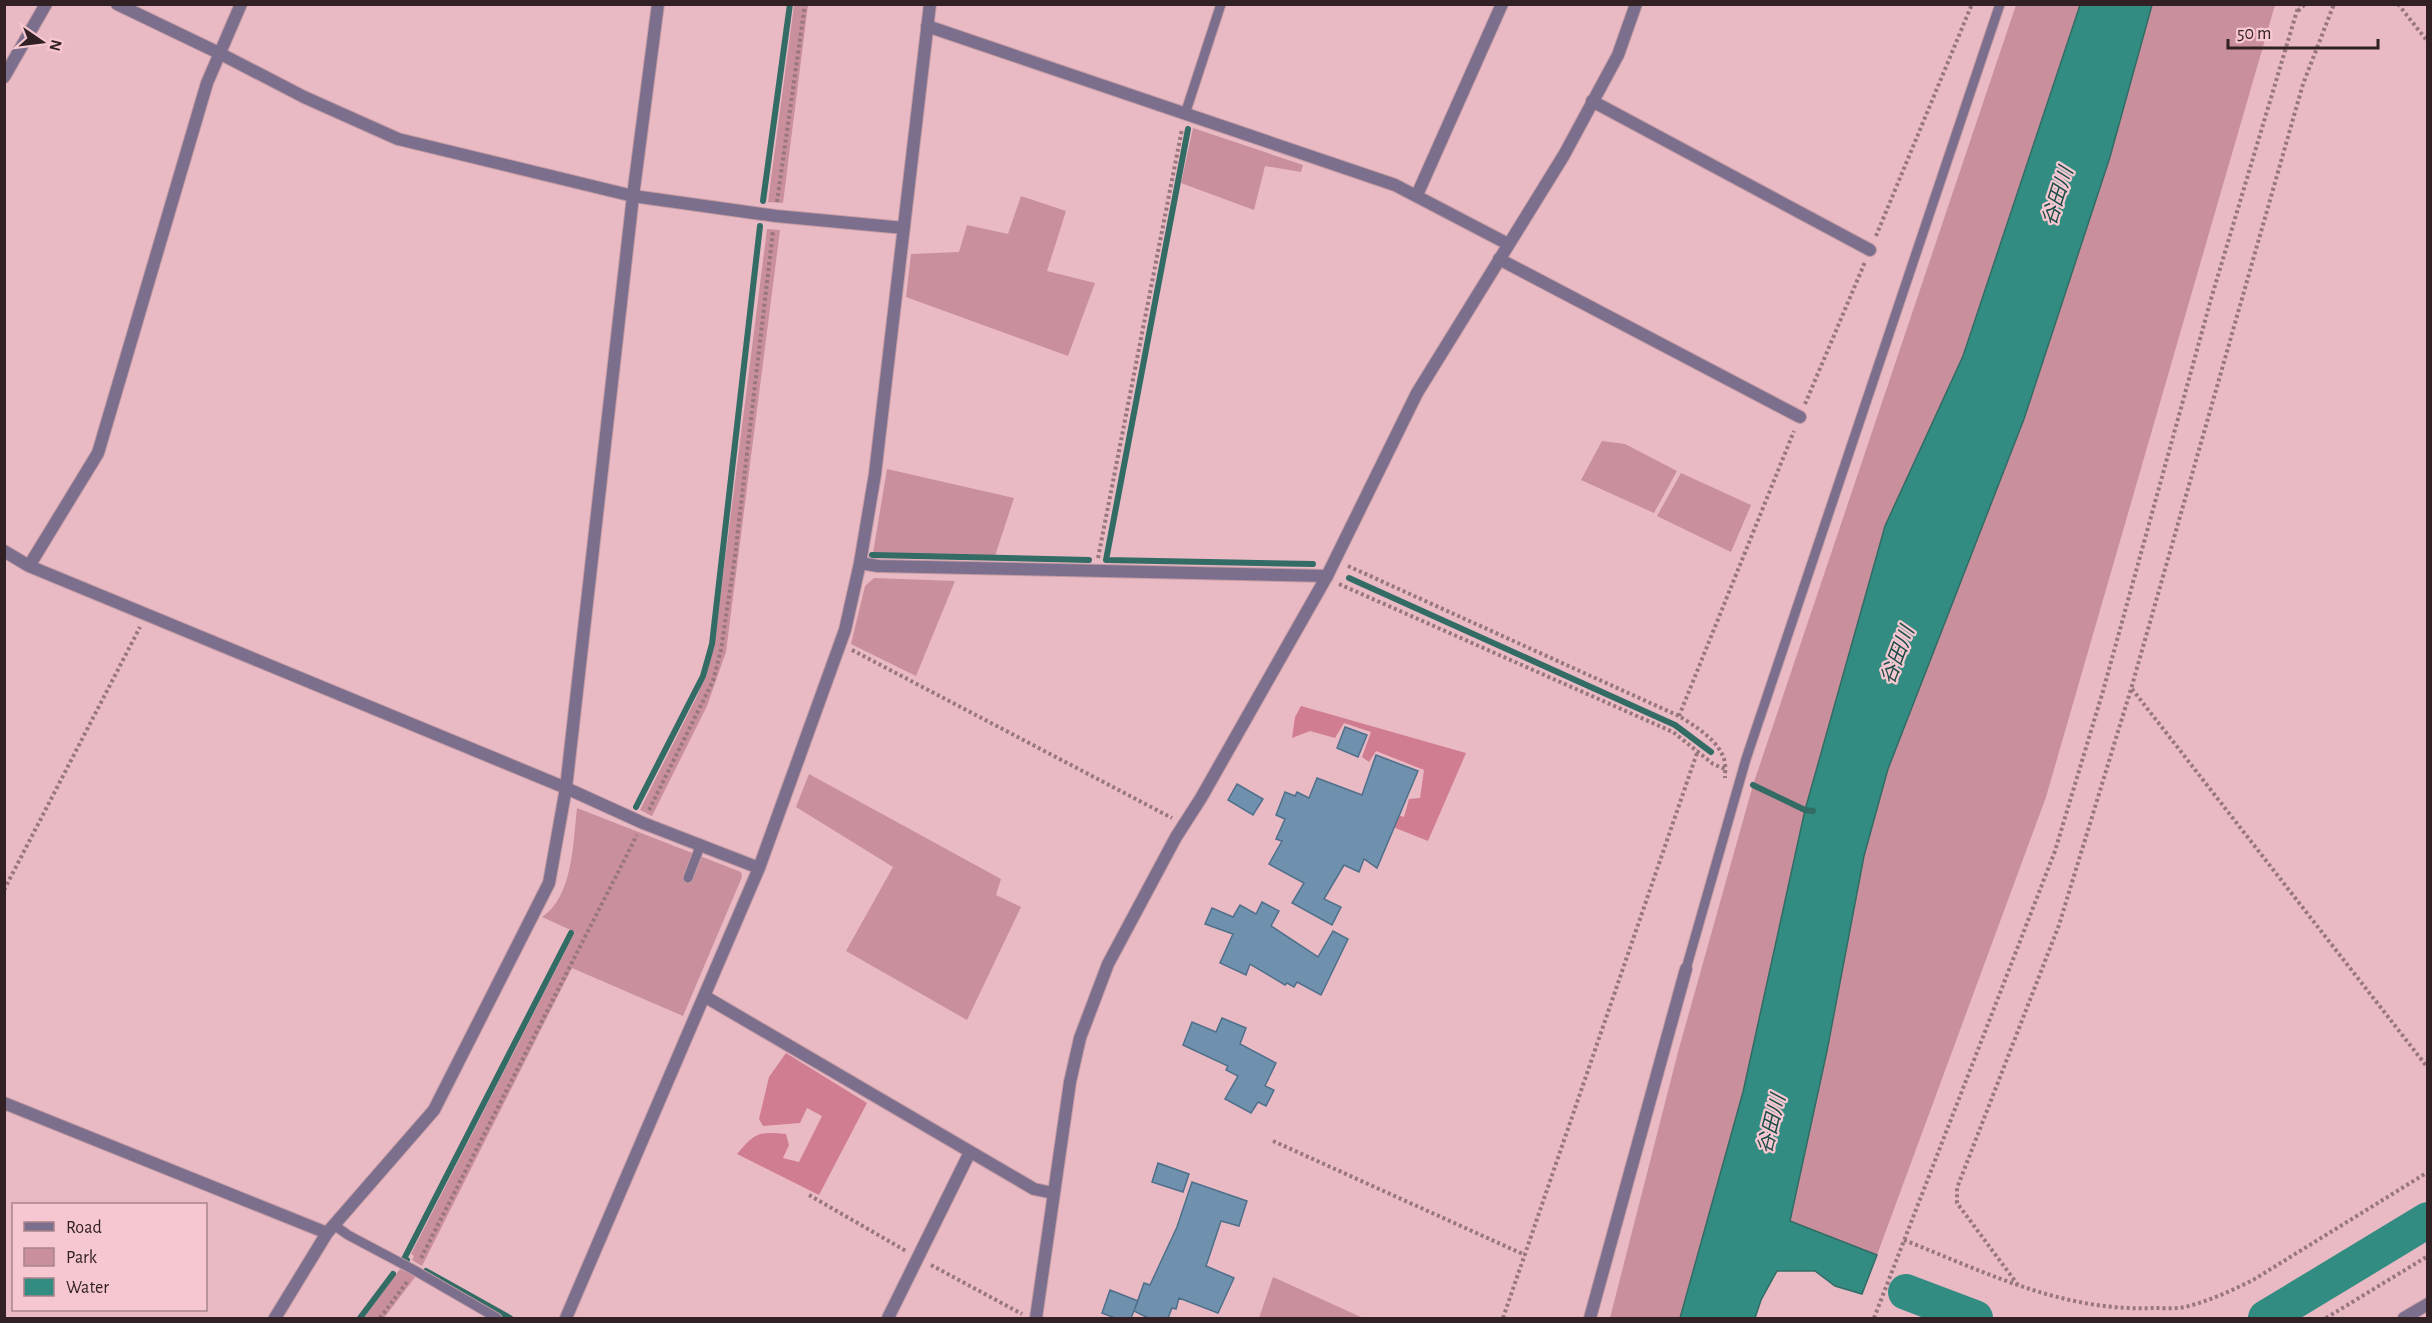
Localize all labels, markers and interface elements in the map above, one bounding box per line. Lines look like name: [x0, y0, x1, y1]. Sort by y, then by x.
north arrow: [12, 12, 72, 72]
scale bar: [2228, 12, 2378, 50]
text: 50 m: [2237, 25, 2271, 43]
text: N: [46, 38, 65, 53]
water label: 谷田川: [2038, 162, 2077, 228]
water label: 谷田川: [1877, 622, 1919, 687]
water label: 谷田川: [1754, 1091, 1789, 1156]
legend: [12, 1203, 207, 1311]
text: Road: [66, 1219, 102, 1237]
text: Park: [66, 1249, 98, 1267]
text: Water: [66, 1279, 109, 1297]

